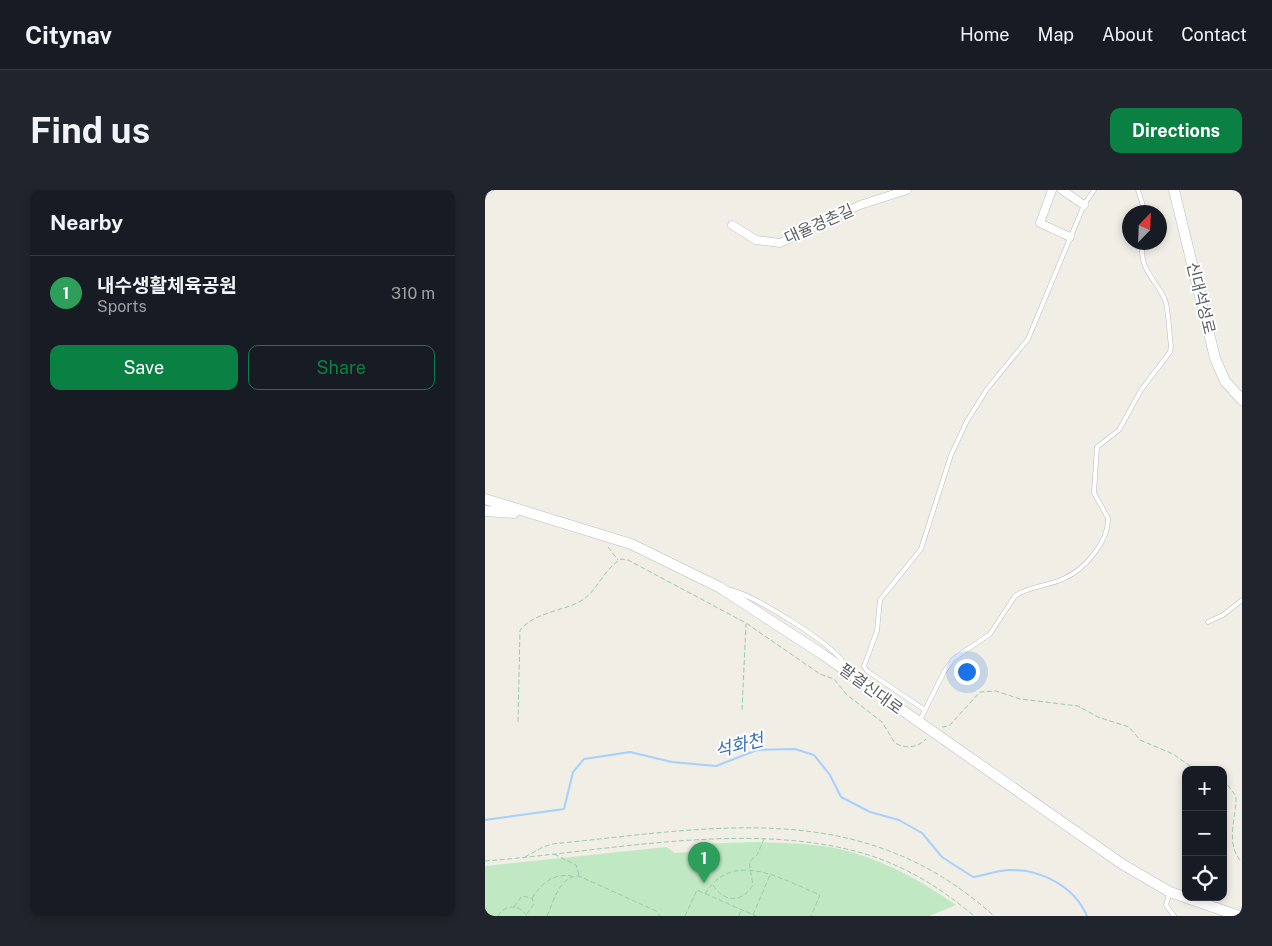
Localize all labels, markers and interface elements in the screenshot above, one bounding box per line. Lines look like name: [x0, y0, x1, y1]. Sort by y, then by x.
text: Citynav: [25, 21, 112, 49]
text: Home: [960, 24, 1010, 45]
text: Map: [1038, 24, 1074, 45]
text: About: [1102, 24, 1153, 45]
text: Contact: [1181, 24, 1247, 45]
button: Directions: [1110, 108, 1242, 153]
text: Find us: [30, 110, 150, 151]
street label: 대율경촌길: [782, 200, 856, 248]
north arrow: [1122, 205, 1167, 250]
text: Nearby: [50, 210, 123, 235]
street label: 신대석성로: [1183, 260, 1219, 336]
text: 내수생활체육공원: [97, 274, 237, 296]
text: 1: [63, 284, 69, 303]
text: 310 m: [391, 284, 435, 303]
text: Sports: [97, 297, 147, 316]
button: Save: [50, 345, 238, 390]
button: Share: [248, 345, 435, 390]
your location: [954, 659, 980, 685]
street label: 팔결신대로: [836, 660, 907, 718]
water label: 석화천: [712, 728, 768, 761]
map controls: [1182, 766, 1227, 901]
button: +: [1182, 766, 1227, 811]
button: −: [1182, 811, 1227, 856]
pin: 1: [688, 842, 720, 883]
button: locate: [1182, 856, 1227, 901]

